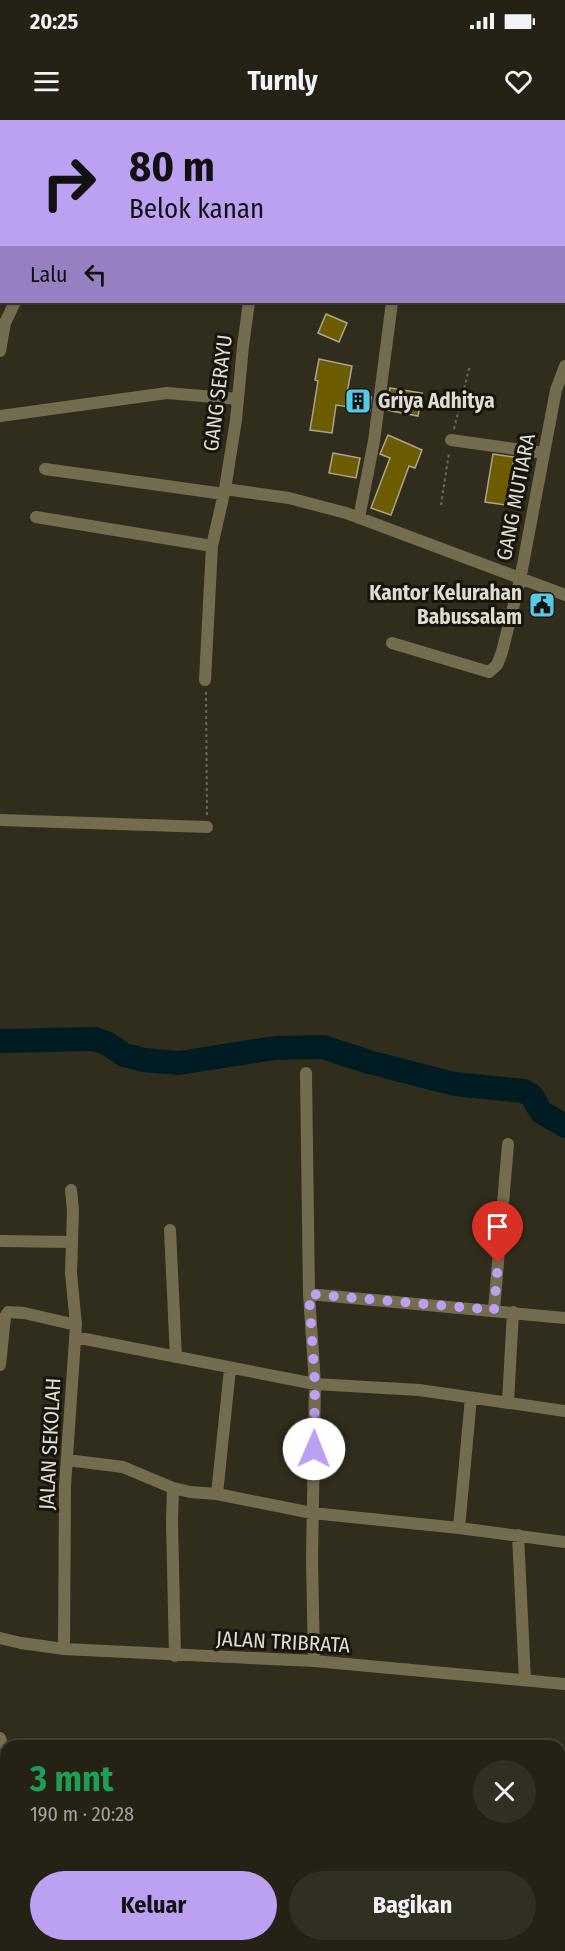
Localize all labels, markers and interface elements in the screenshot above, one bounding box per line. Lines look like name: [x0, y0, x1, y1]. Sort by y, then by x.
text: 20:25: [30, 8, 78, 35]
icon: menu: [30, 65, 63, 98]
text: Turnly: [247, 65, 318, 97]
icon: heart: [502, 65, 535, 98]
text: 80 m: [129, 142, 215, 192]
icon: right: [30, 144, 108, 222]
text: Belok kanan: [129, 193, 264, 225]
icon: left: [79, 258, 112, 291]
text: Lalu: [30, 261, 67, 288]
street label: GANG SERAYU: [198, 333, 238, 453]
building icon: Griya Adhitya: [343, 386, 373, 416]
place label: Griya Adhitya: [378, 388, 495, 414]
street label: GANG MUTIARA: [491, 431, 541, 563]
place label: Kantor Kelurahan Babussalam: [369, 580, 522, 630]
public building icon: Kantor Kelurahan Babussalam: [527, 590, 557, 620]
pin: [472, 1201, 523, 1263]
icon: arrive: [481, 1210, 514, 1243]
street label: JALAN SEKOLAH: [34, 1377, 66, 1511]
position arrow: [282, 1417, 346, 1481]
street label: JALAN TRIBRATA: [215, 1626, 351, 1658]
text: 3 mnt: [30, 1757, 114, 1801]
button: close: [473, 1760, 536, 1823]
text: 190 m · 20:28: [30, 1802, 134, 1826]
button: Keluar: [30, 1871, 277, 1940]
button: Bagikan: [289, 1871, 536, 1940]

